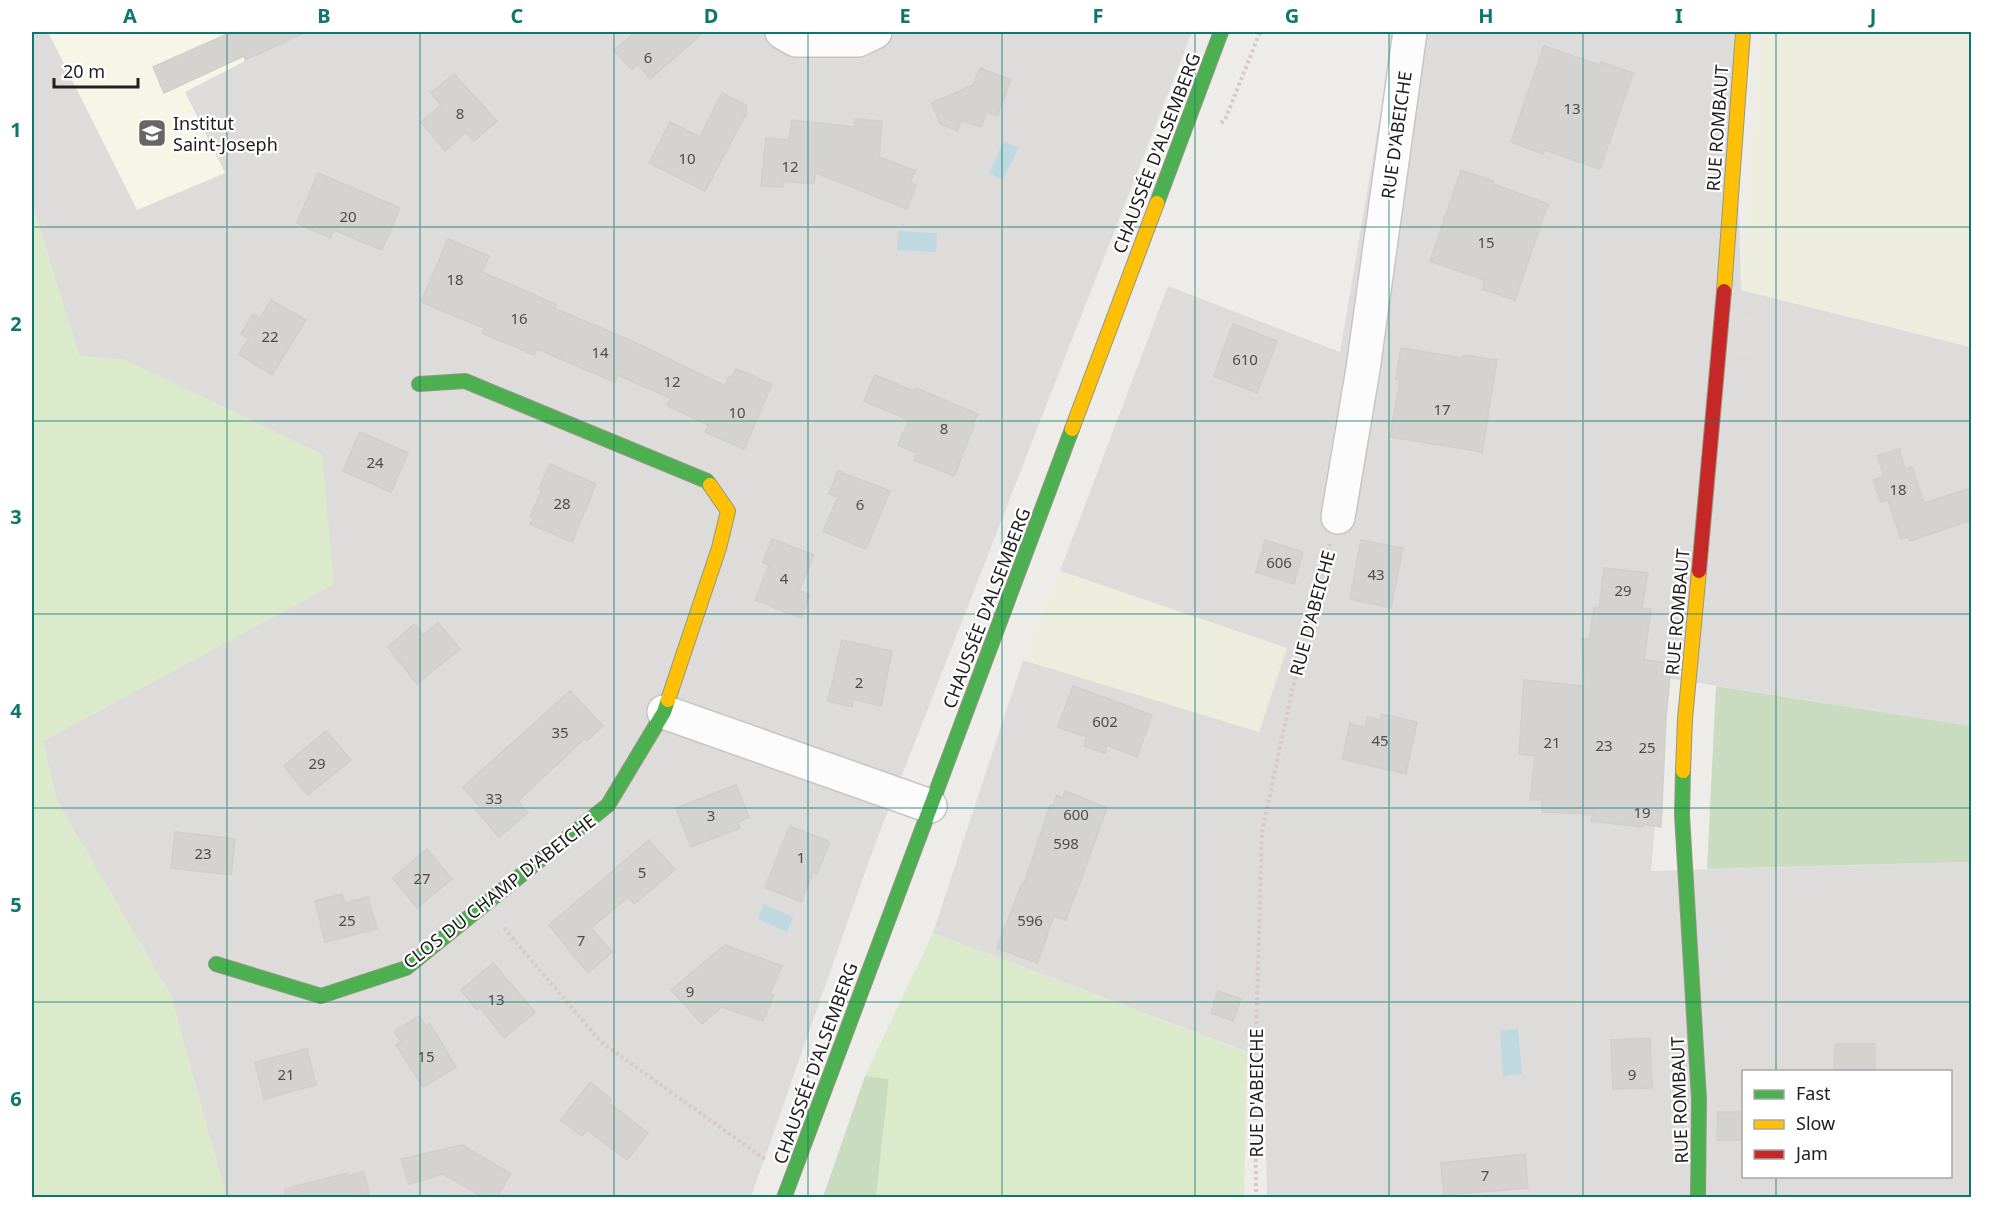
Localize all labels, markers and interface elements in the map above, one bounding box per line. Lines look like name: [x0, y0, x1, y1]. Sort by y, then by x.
text: A: [123, 2, 137, 29]
text: B: [317, 2, 331, 29]
text: C: [511, 2, 524, 29]
text: D: [704, 2, 718, 29]
text: E: [899, 2, 911, 29]
text: F: [1093, 2, 1103, 29]
text: G: [1285, 2, 1299, 29]
text: H: [1478, 2, 1494, 29]
text: I: [1675, 2, 1683, 29]
text: J: [1868, 2, 1876, 29]
house number: 6: [644, 47, 652, 67]
street label: CHAUSSÉE D'ALSEMBERG: [1107, 49, 1205, 257]
scale bar: [54, 51, 138, 89]
text: 20 m: [63, 59, 105, 83]
street label: RUE ROMBAUT: [1701, 64, 1733, 192]
street label: RUE D'ABEICHE: [1375, 69, 1417, 201]
house number: 13: [1563, 98, 1581, 118]
house number: 8: [456, 103, 464, 123]
place label: Institut Saint-Joseph: [173, 111, 278, 156]
text: 1: [10, 116, 22, 143]
school or university icon: Institut Saint-Joseph: [136, 117, 168, 149]
house number: 10: [678, 148, 696, 168]
house number: 12: [781, 156, 799, 176]
house number: 20: [339, 206, 357, 226]
house number: 15: [1477, 232, 1495, 252]
house number: 18: [446, 269, 464, 289]
house number: 16: [510, 308, 528, 328]
text: 2: [10, 310, 22, 337]
house number: 22: [261, 326, 279, 346]
house number: 14: [591, 342, 609, 362]
house number: 610: [1232, 349, 1258, 369]
house number: 12: [663, 371, 681, 391]
house number: 17: [1433, 399, 1451, 419]
house number: 10: [728, 402, 746, 422]
house number: 8: [940, 418, 948, 438]
house number: 24: [366, 452, 384, 472]
house number: 18: [1889, 479, 1907, 499]
house number: 28: [553, 493, 571, 513]
house number: 6: [856, 494, 864, 514]
text: 3: [10, 503, 22, 530]
street label: CHAUSSÉE D'ALSEMBERG: [937, 504, 1035, 712]
street label: RUE D'ABEICHE: [1284, 548, 1340, 678]
street label: RUE ROMBAUT: [1660, 548, 1694, 676]
house number: 606: [1266, 552, 1292, 572]
house number: 43: [1367, 564, 1385, 584]
house number: 4: [780, 568, 789, 588]
house number: 29: [1614, 580, 1632, 600]
house number: 2: [855, 672, 863, 692]
text: 4: [10, 697, 22, 724]
house number: 602: [1092, 711, 1118, 731]
house number: 35: [551, 722, 569, 742]
house number: 45: [1371, 730, 1389, 750]
house number: 21: [1543, 732, 1561, 752]
house number: 23: [1595, 735, 1613, 755]
house number: 25: [1638, 737, 1656, 757]
house number: 29: [308, 753, 326, 773]
house number: 33: [485, 788, 503, 808]
house number: 19: [1633, 802, 1651, 822]
house number: 600: [1063, 804, 1089, 824]
house number: 3: [707, 805, 715, 825]
street label: CLOS DU CHAMP D'ABEICHE: [398, 808, 600, 974]
house number: 598: [1053, 833, 1079, 853]
house number: 23: [194, 843, 212, 863]
house number: 1: [797, 847, 805, 867]
house number: 5: [638, 862, 646, 882]
house number: 27: [413, 868, 431, 888]
text: 5: [10, 891, 22, 918]
house number: 25: [338, 910, 356, 930]
house number: 596: [1017, 910, 1043, 930]
house number: 7: [577, 930, 585, 950]
street label: CHAUSSÉE D'ALSEMBERG: [767, 959, 863, 1167]
house number: 9: [686, 981, 694, 1001]
house number: 13: [487, 989, 505, 1009]
street label: RUE D'ABEICHE: [1244, 1028, 1268, 1158]
street label: RUE ROMBAUT: [1665, 1036, 1693, 1164]
house number: 15: [417, 1046, 435, 1066]
house number: 21: [277, 1064, 295, 1084]
house number: 9: [1628, 1064, 1636, 1084]
legend: [1742, 1070, 1952, 1178]
text: Fast: [1796, 1081, 1831, 1105]
text: 6: [10, 1085, 22, 1112]
text: Slow: [1796, 1111, 1835, 1135]
text: Jam: [1794, 1141, 1828, 1165]
house number: 7: [1481, 1165, 1489, 1185]

